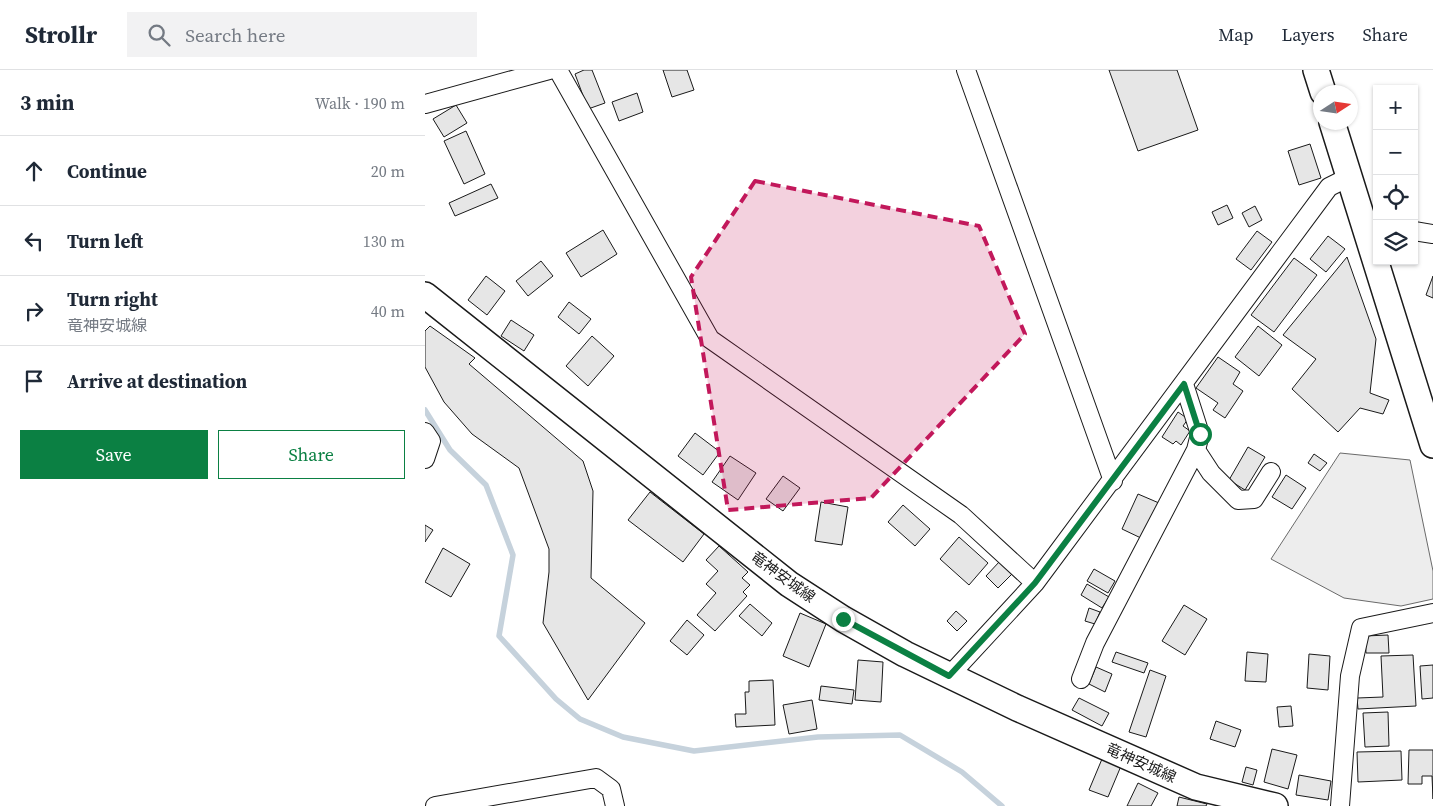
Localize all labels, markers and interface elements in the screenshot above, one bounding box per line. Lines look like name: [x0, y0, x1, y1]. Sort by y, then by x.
search box: [127, 12, 477, 57]
text: Strollr: [25, 18, 97, 51]
icon: search: [145, 21, 173, 49]
text: Search here: [185, 22, 285, 48]
text: Map: [1218, 22, 1253, 47]
text: Layers: [1281, 22, 1334, 47]
text: Share: [1362, 22, 1408, 47]
north arrow: [1313, 85, 1358, 130]
map controls: [1373, 85, 1418, 265]
button: +: [1373, 85, 1418, 130]
text: 3 min: [20, 88, 75, 117]
text: Walk · 190 m: [315, 92, 405, 114]
button: −: [1373, 130, 1418, 175]
icon: ahead: [20, 157, 48, 185]
text: Continue: [67, 158, 147, 184]
text: 20 m: [371, 160, 405, 182]
button: locate: [1373, 175, 1418, 220]
button: layers: [1373, 220, 1418, 265]
icon: left: [20, 227, 48, 255]
text: Turn left: [67, 228, 143, 254]
text: 130 m: [363, 230, 405, 252]
text: Turn right: [67, 286, 158, 312]
icon: right: [20, 297, 48, 325]
text: 40 m: [371, 300, 405, 322]
text: 竜神安城線: [67, 314, 147, 336]
icon: arrive: [20, 367, 48, 395]
text: Arrive at destination: [67, 368, 247, 394]
route start: [1189, 423, 1212, 446]
button: Save: [20, 430, 208, 479]
button: Share: [218, 430, 405, 479]
street label: 竜神安城線: [747, 546, 820, 607]
route end: [832, 608, 855, 631]
street label: 竜神安城線: [1103, 738, 1180, 787]

